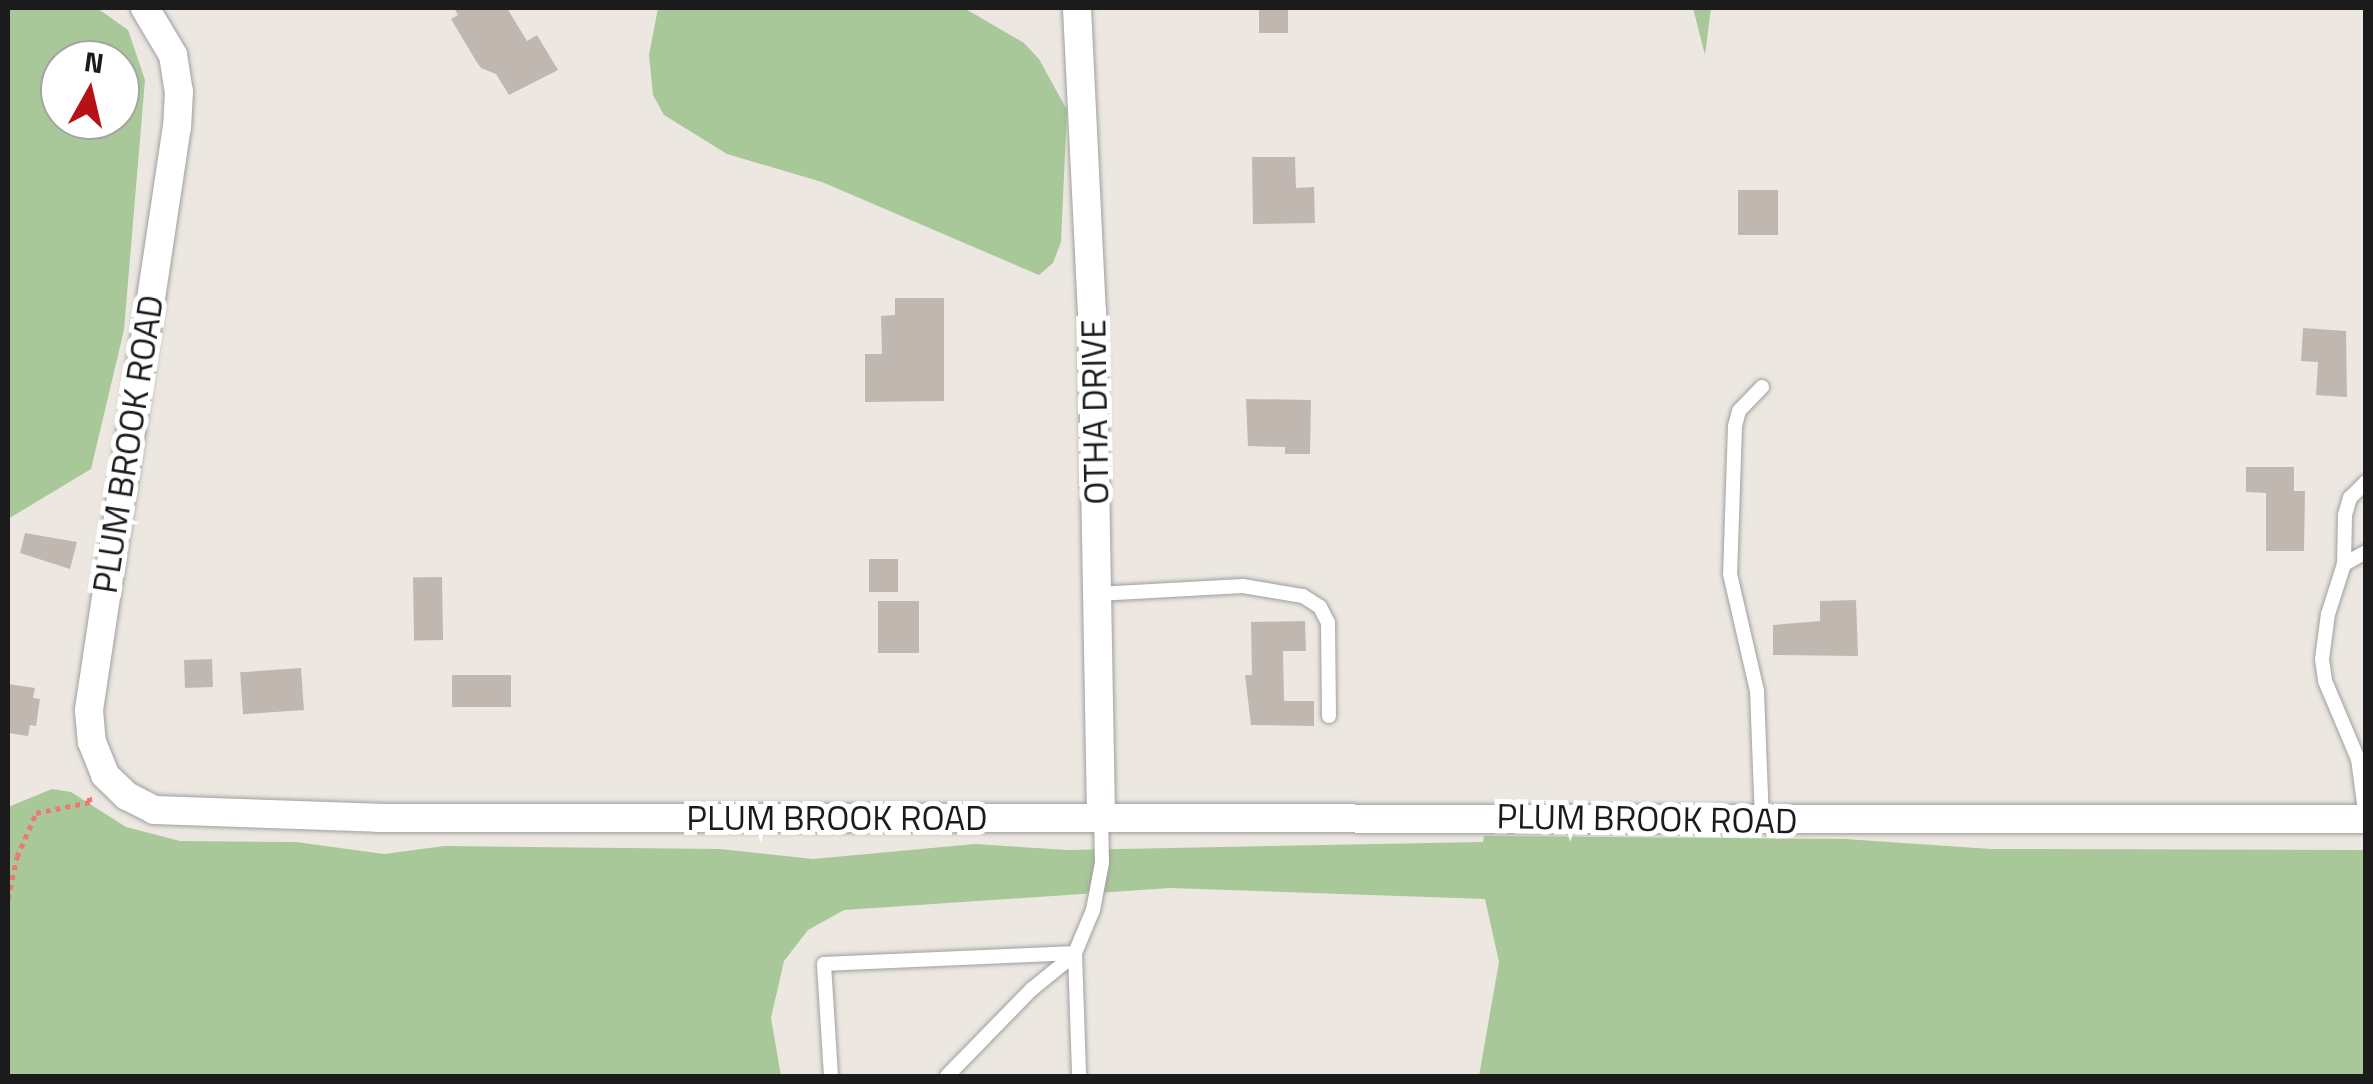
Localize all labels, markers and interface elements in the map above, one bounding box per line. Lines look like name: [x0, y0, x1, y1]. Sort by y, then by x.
text: N: [81, 39, 107, 84]
north arrow: [40, 40, 140, 140]
street label: PLUM BROOK ROAD: [83, 292, 171, 596]
street label: OTHA DRIVE: [1071, 319, 1117, 505]
street label: PLUM BROOK ROAD: [1496, 794, 1798, 842]
street label: PLUM BROOK ROAD: [686, 796, 988, 838]

